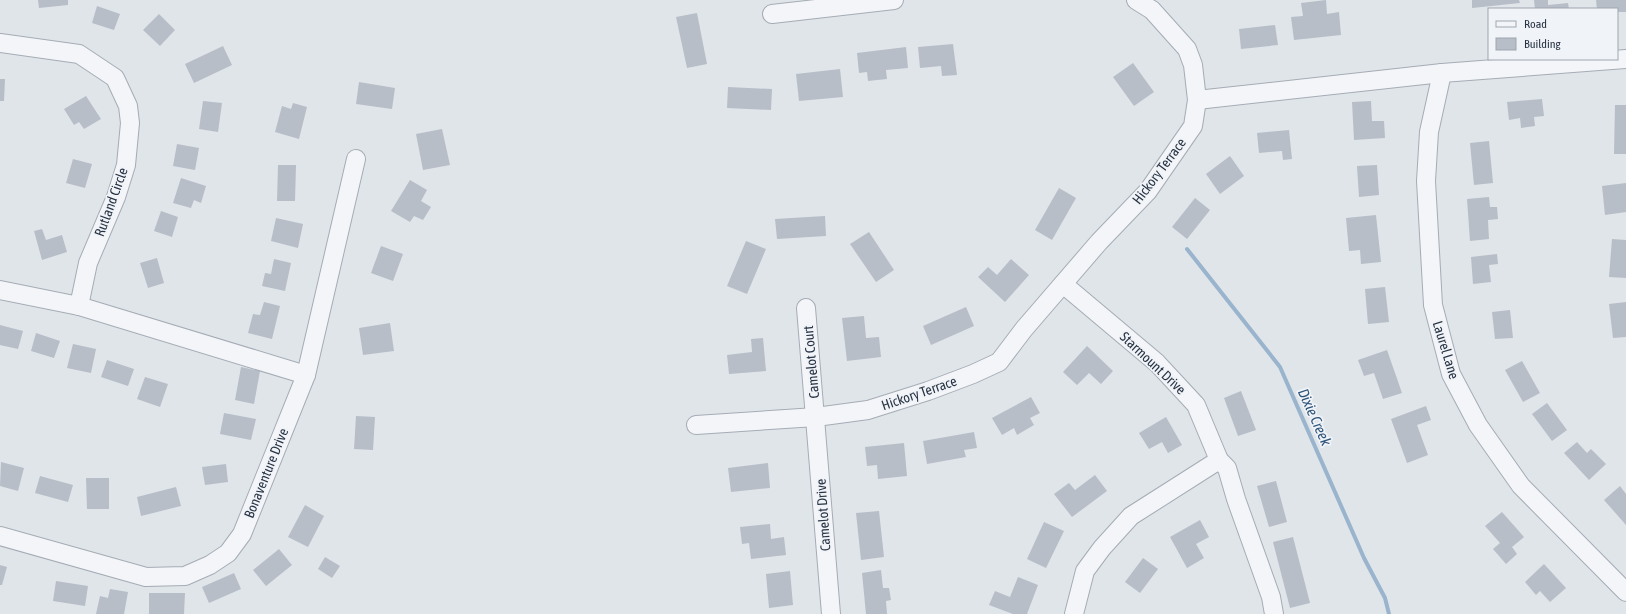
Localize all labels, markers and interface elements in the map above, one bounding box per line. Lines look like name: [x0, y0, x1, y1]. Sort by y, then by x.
legend: [1488, 8, 1618, 60]
text: Road: [1524, 17, 1547, 31]
text: Building: [1524, 37, 1562, 51]
street label: Hickory Terrace: [1129, 135, 1189, 207]
street label: Rutland Circle: [91, 165, 131, 239]
street label: Laurel Lane: [1430, 319, 1462, 381]
street label: Camelot Court: [800, 325, 822, 399]
street label: Starmount Drive: [1117, 329, 1189, 397]
street label: Hickory Terrace: [879, 373, 959, 413]
water label: Dixie Creek: [1295, 386, 1335, 449]
street label: Bonaventure Drive: [241, 426, 291, 520]
street label: Camelot Drive: [812, 478, 834, 552]

